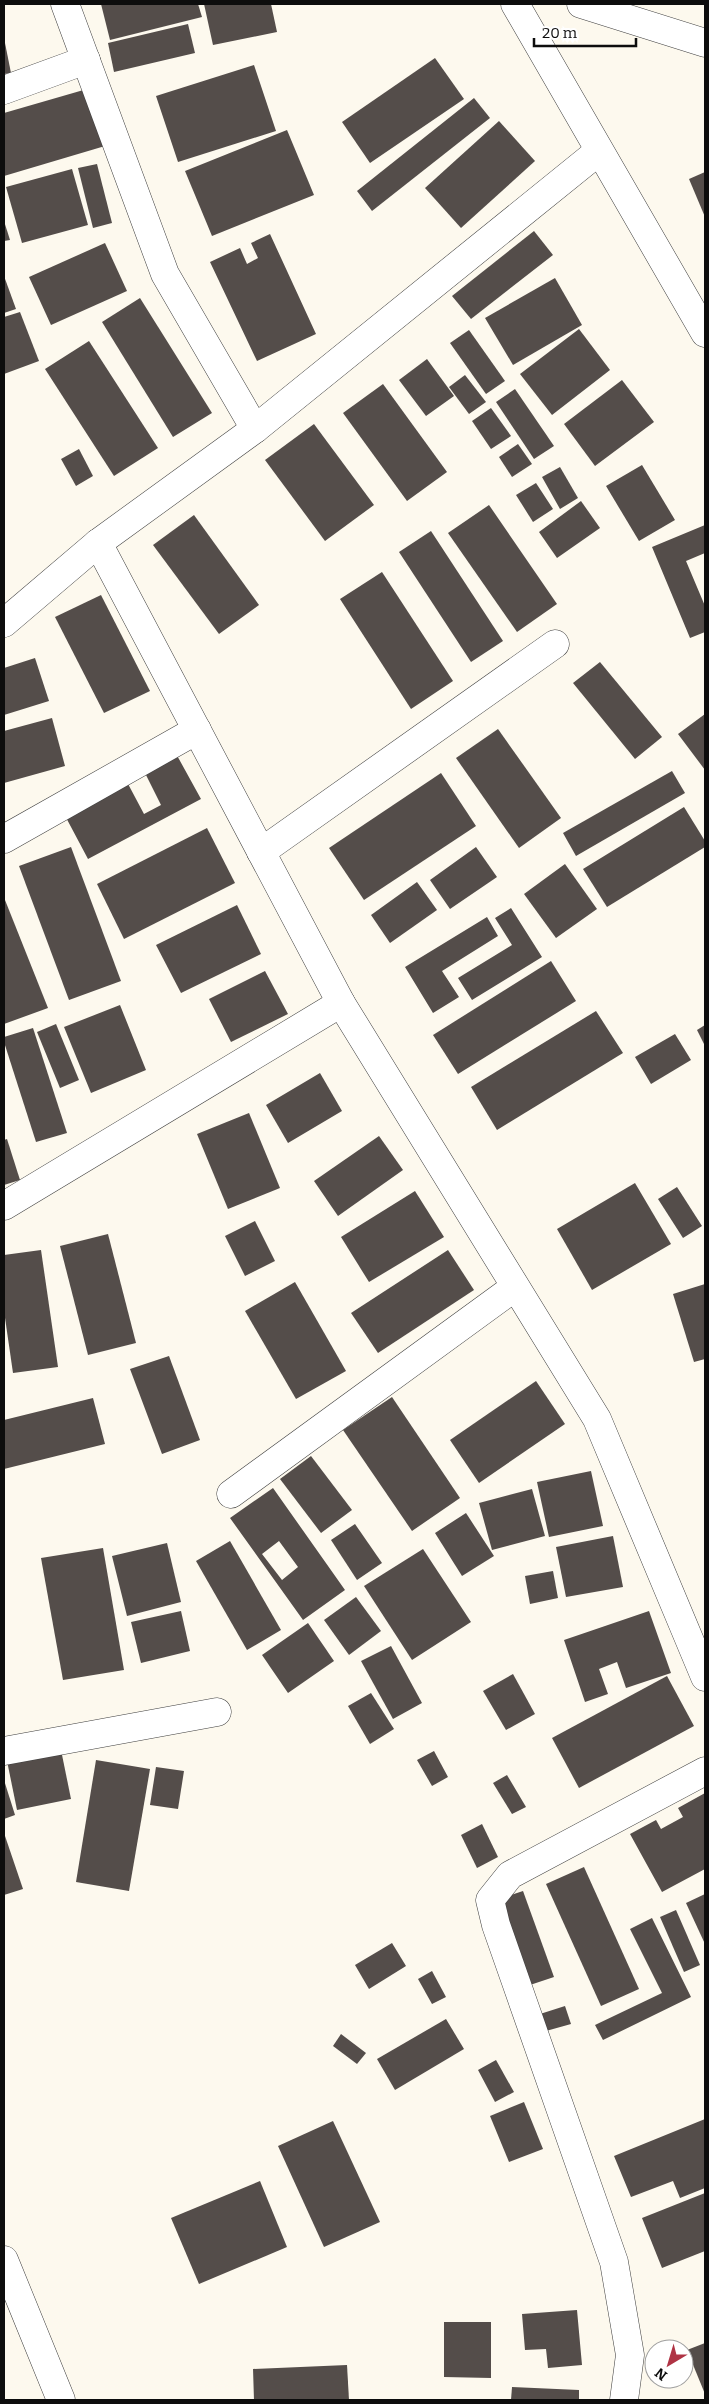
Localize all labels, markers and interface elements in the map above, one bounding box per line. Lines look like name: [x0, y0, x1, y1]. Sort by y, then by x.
scale bar: [534, 15, 636, 47]
text: 20 m: [542, 24, 578, 42]
north arrow: [644, 2339, 694, 2389]
text: N: [652, 2364, 671, 2384]

